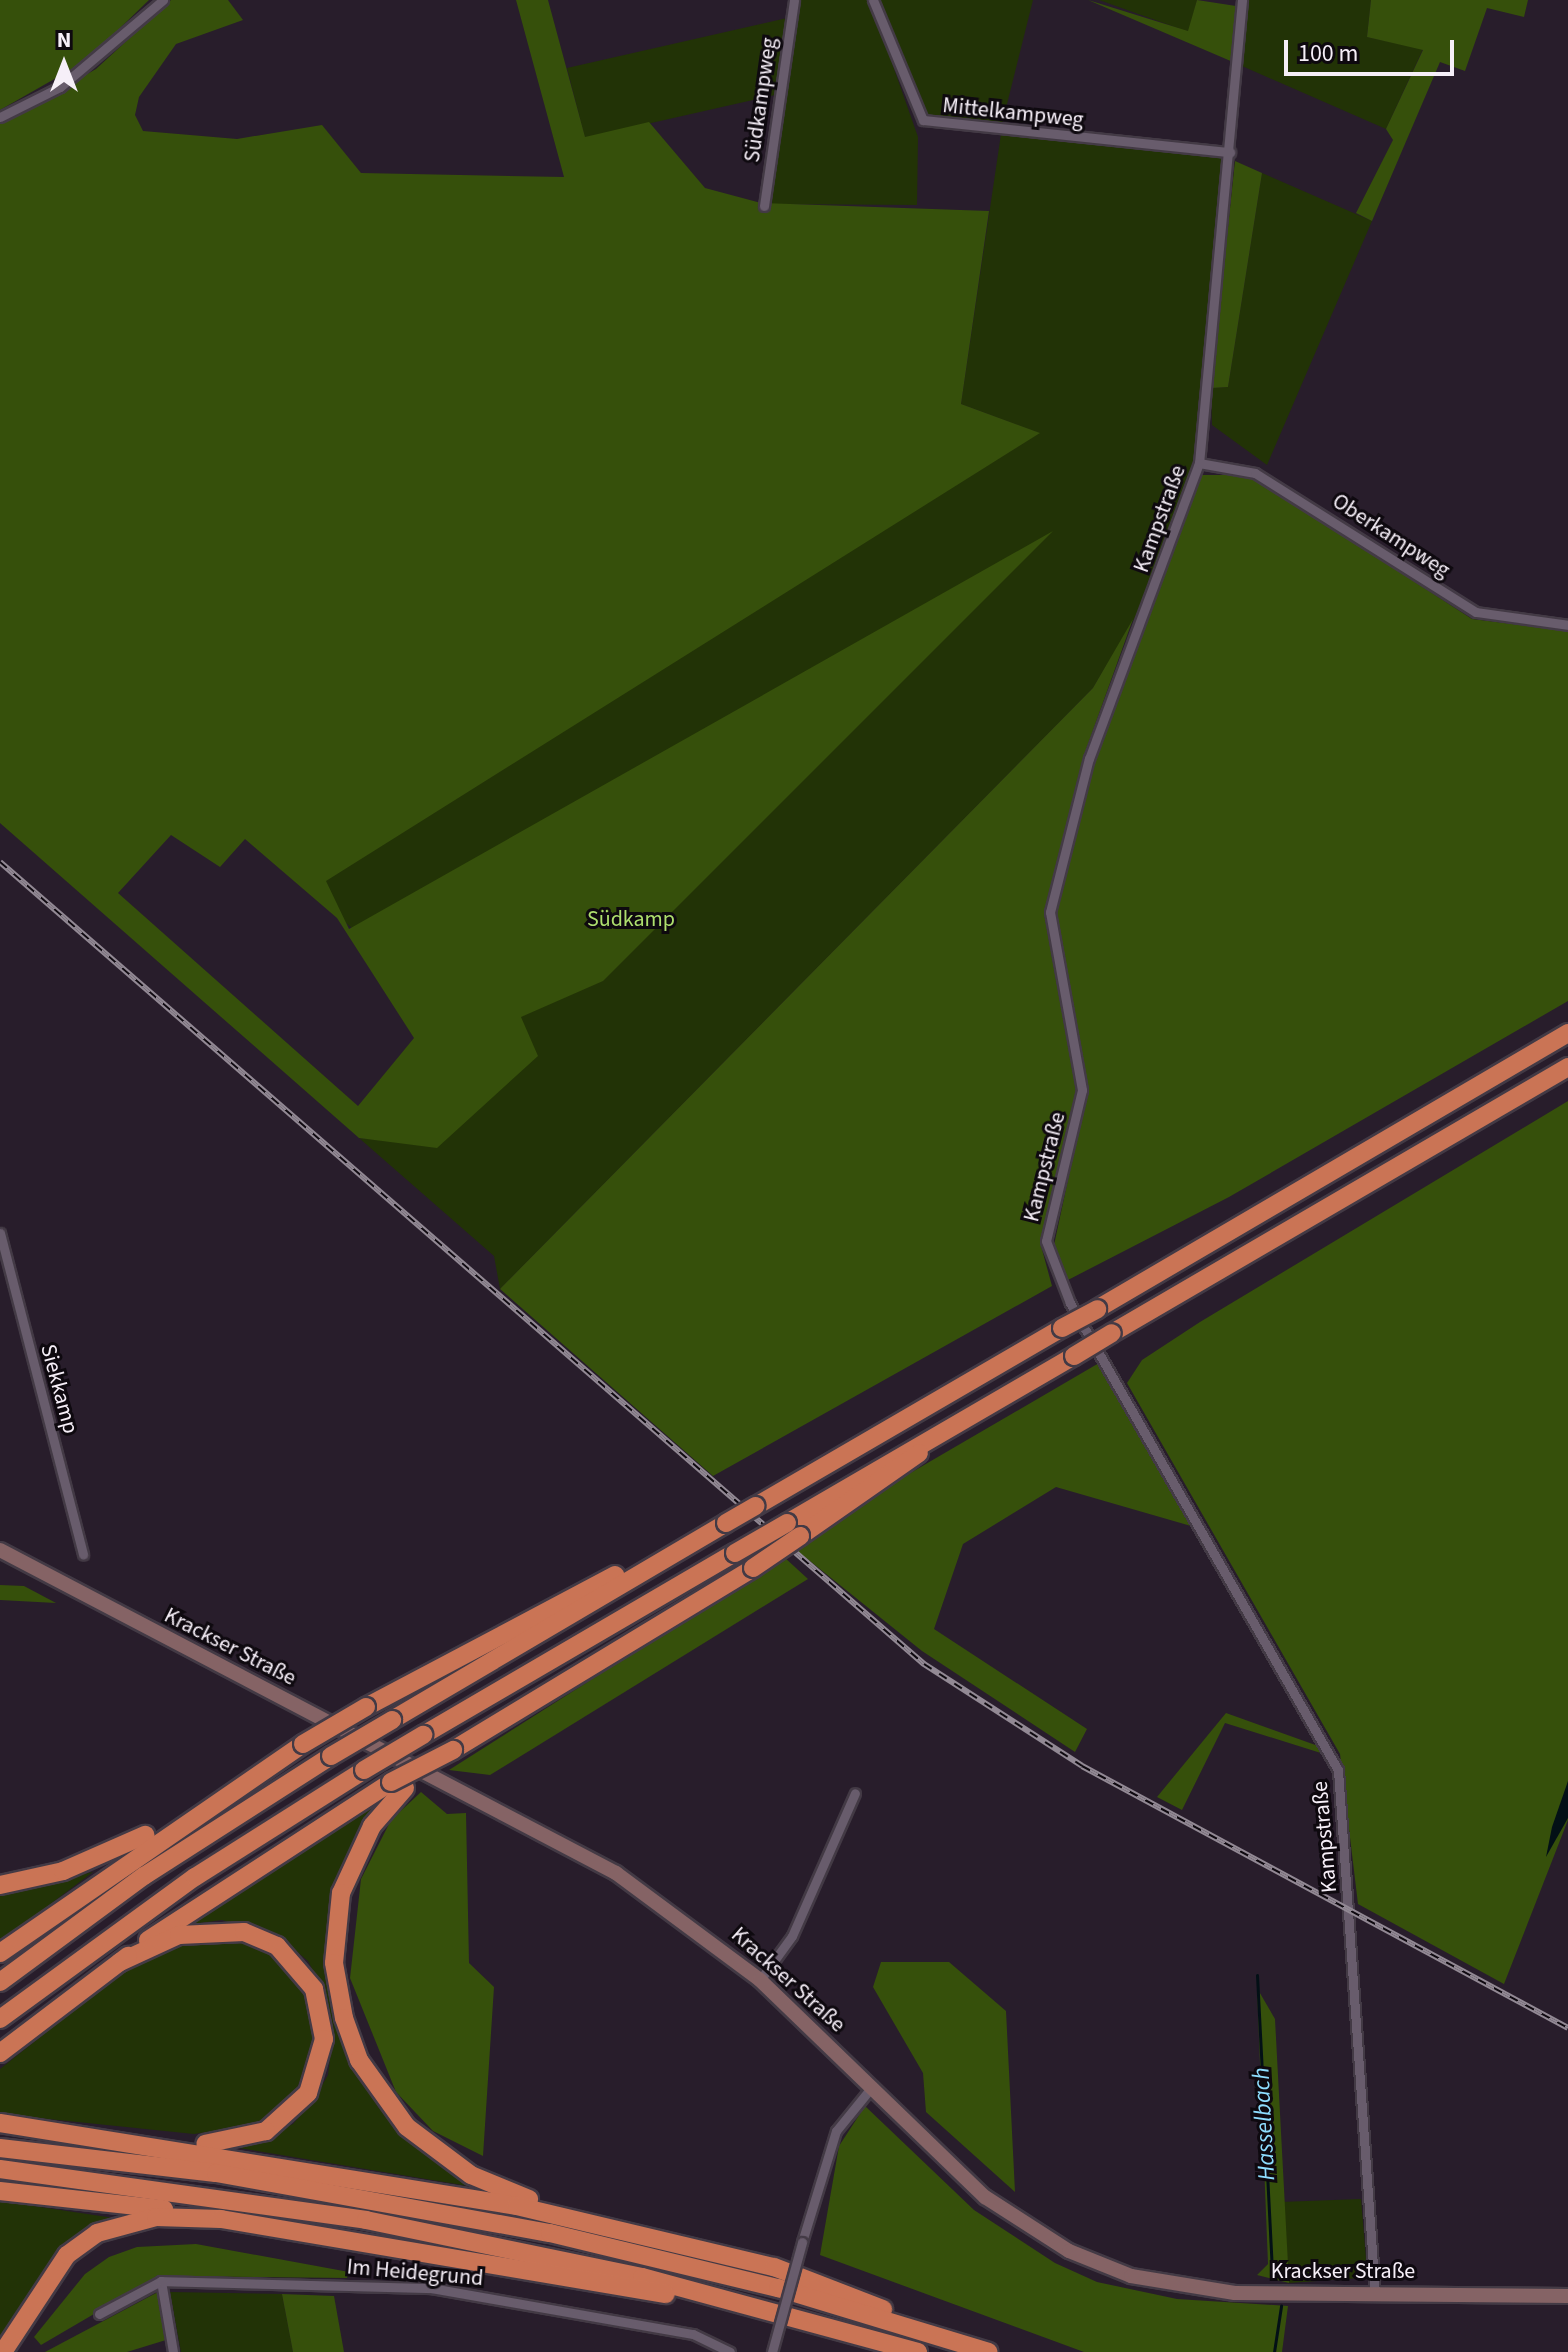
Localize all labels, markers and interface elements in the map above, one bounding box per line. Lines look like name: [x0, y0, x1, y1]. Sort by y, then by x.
north arrow: [24, 24, 104, 104]
text: N: [57, 24, 71, 56]
scale bar: [1288, 24, 1458, 74]
street label: Südkampweg: [739, 36, 783, 164]
text: 100 m: [1298, 36, 1358, 71]
street label: Mittelkampweg: [941, 92, 1085, 134]
street label: Kampstraße: [1128, 462, 1192, 576]
street label: Oberkampweg: [1327, 488, 1455, 584]
park label: Südkamp: [587, 907, 675, 933]
street label: Kampstraße: [1019, 1109, 1071, 1225]
street label: Siekkamp: [34, 1342, 84, 1436]
street label: Krackser Straße: [160, 1602, 300, 1692]
street label: Kampstraße: [1307, 1780, 1343, 1894]
street label: Krackser Straße: [725, 1922, 851, 2038]
water label: Hasselbach: [1247, 2067, 1281, 2181]
street label: Im Heidegrund: [346, 2254, 484, 2292]
street label: Krackser Straße: [1271, 2259, 1415, 2285]

